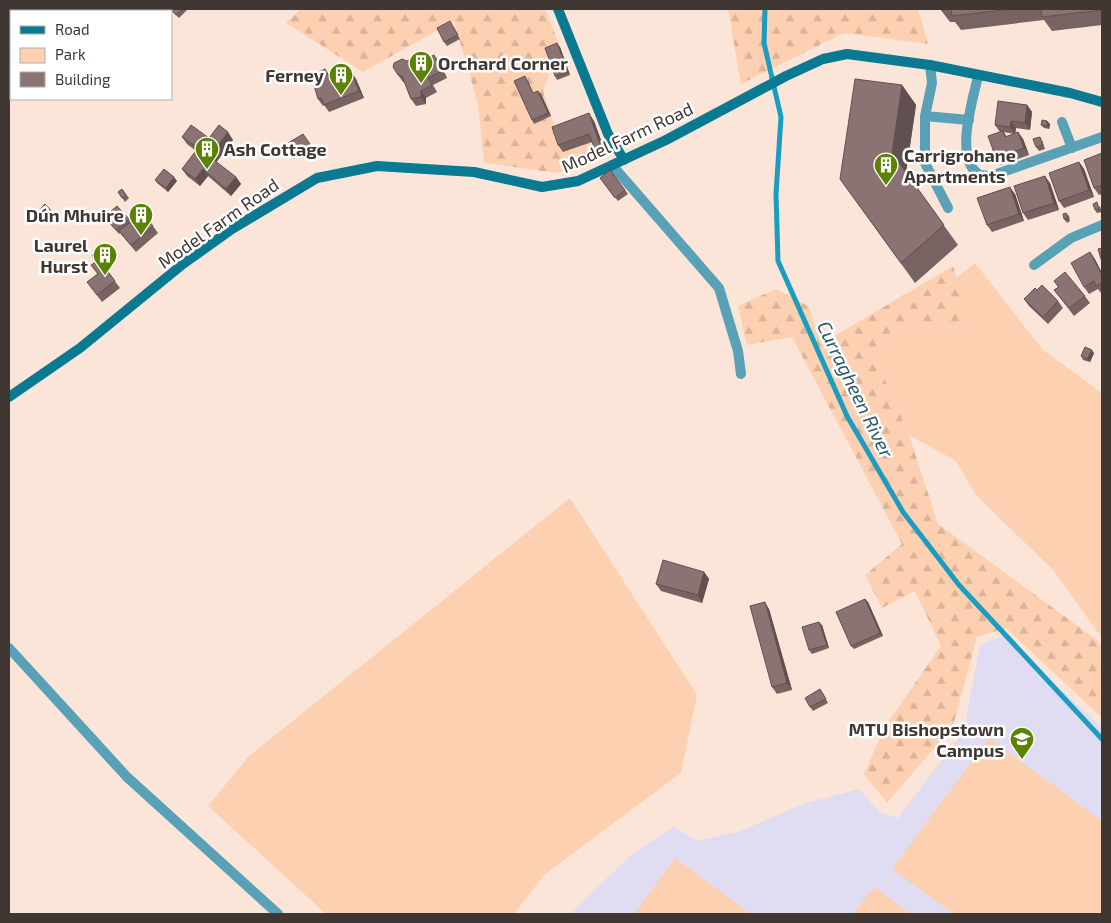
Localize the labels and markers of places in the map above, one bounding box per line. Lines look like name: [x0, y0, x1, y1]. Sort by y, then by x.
building icon: Orchard Corner: [408, 50, 434, 84]
place label: Orchard Corner: [438, 52, 568, 74]
building icon: Ferney: [328, 62, 354, 96]
place label: Ferney: [265, 64, 325, 86]
building icon: Ash Cottage: [194, 136, 220, 170]
place label: Ash Cottage: [224, 138, 327, 160]
place label: Carrigrohane Apartments: [904, 144, 1016, 187]
building icon: Carrigrohane Apartments: [873, 152, 899, 186]
building icon: Dún Mhuire: [128, 202, 154, 236]
place label: Dún Mhuire: [26, 204, 124, 226]
place label: Laurel Hurst: [34, 234, 89, 277]
building icon: Laurel Hurst: [92, 242, 118, 276]
place label: MTU Bishopstown Campus: [849, 718, 1004, 761]
school or university icon: MTU Bishopstown Campus: [1009, 726, 1035, 760]

